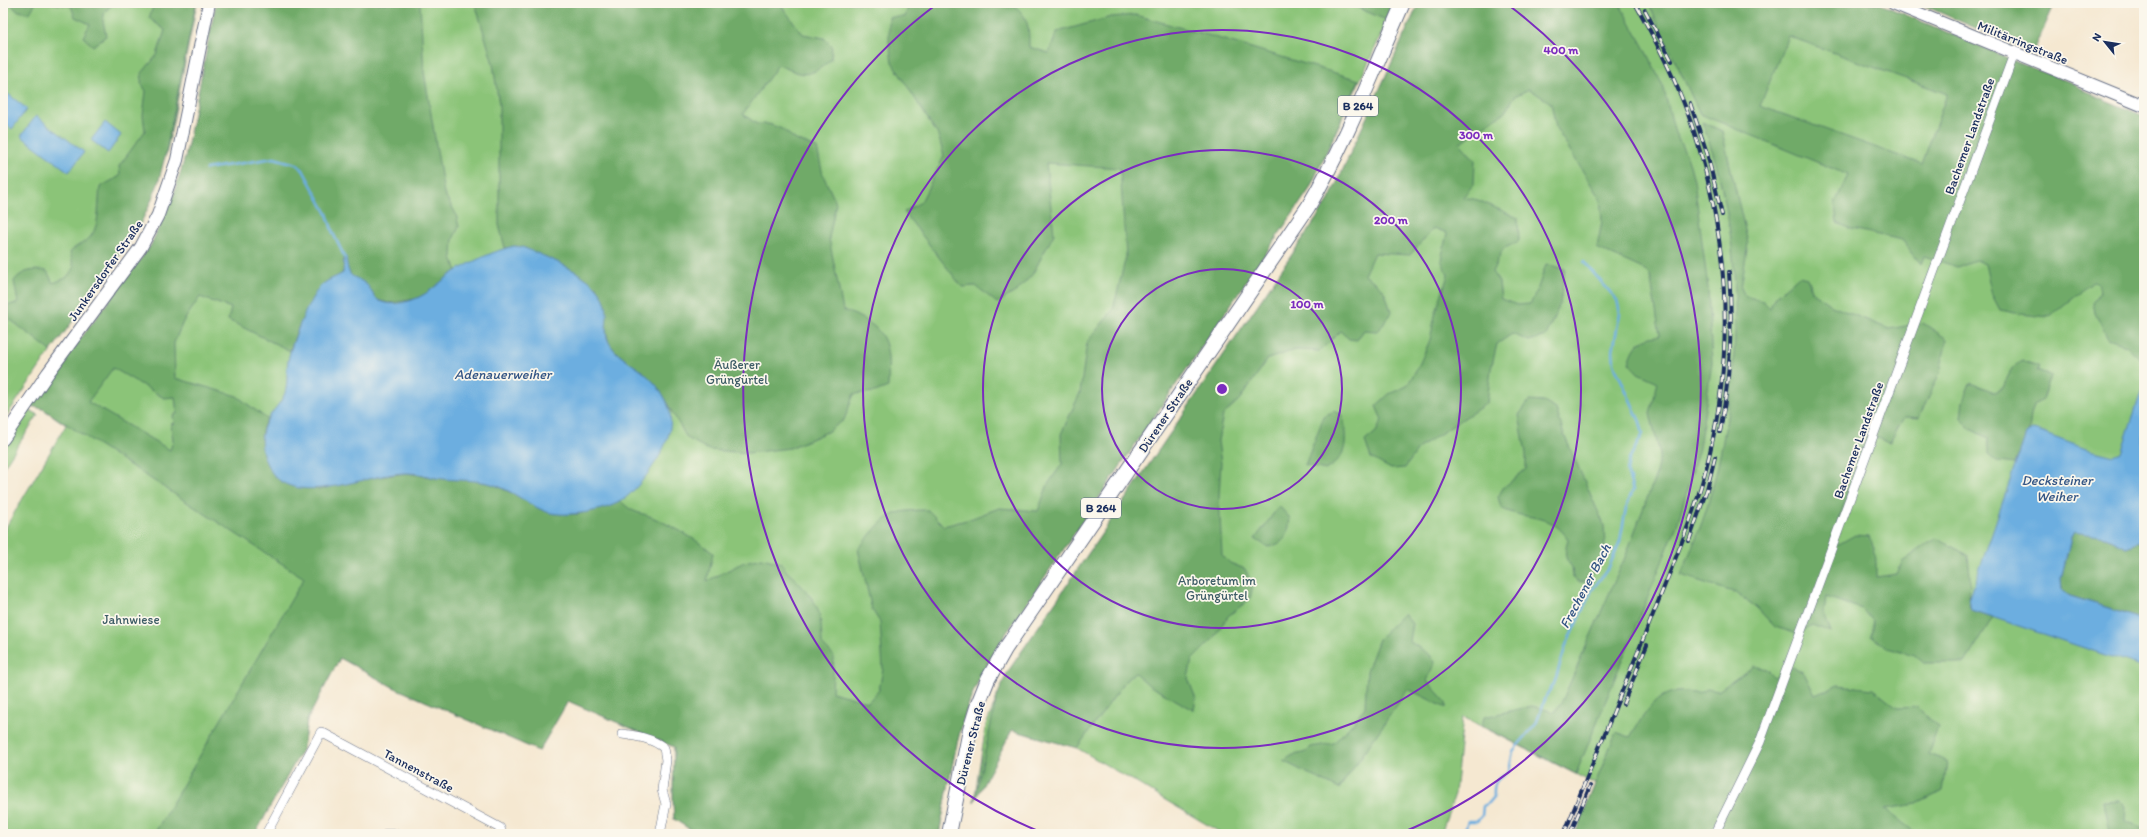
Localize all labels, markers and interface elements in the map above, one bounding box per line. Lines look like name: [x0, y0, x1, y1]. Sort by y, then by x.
street label: Militärringstraße: [1975, 18, 2070, 67]
north arrow: [2085, 22, 2125, 62]
text: N: [2089, 31, 2104, 44]
text: 400 m: [1544, 43, 1579, 57]
street label: Bachemer Landstraße: [1941, 76, 1998, 197]
road number: B 264: [1338, 96, 1378, 116]
text: 300 m: [1459, 128, 1494, 142]
text: 200 m: [1374, 213, 1409, 227]
street label: Junkersdorfer Straße: [65, 217, 146, 324]
text: 100 m: [1290, 297, 1324, 311]
park label: Äußerer Grüngürtel: [706, 357, 768, 387]
water label: Adenauerweiher: [455, 366, 553, 383]
street label: Dürener Straße: [1135, 375, 1196, 455]
street label: Bachemer Landstraße: [1830, 380, 1887, 501]
centre of rings: [1215, 382, 1229, 396]
water label: Decksteiner Weiher: [2021, 472, 2094, 505]
road number: B 264: [1081, 498, 1121, 518]
water label: Frechener Bach: [1556, 541, 1615, 631]
park label: Arboretum im Grüngürtel: [1178, 573, 1256, 603]
park label: Jahnwiese: [102, 612, 160, 627]
street label: Dürener Straße: [953, 699, 988, 787]
street label: Tannenstraße: [381, 746, 456, 795]

